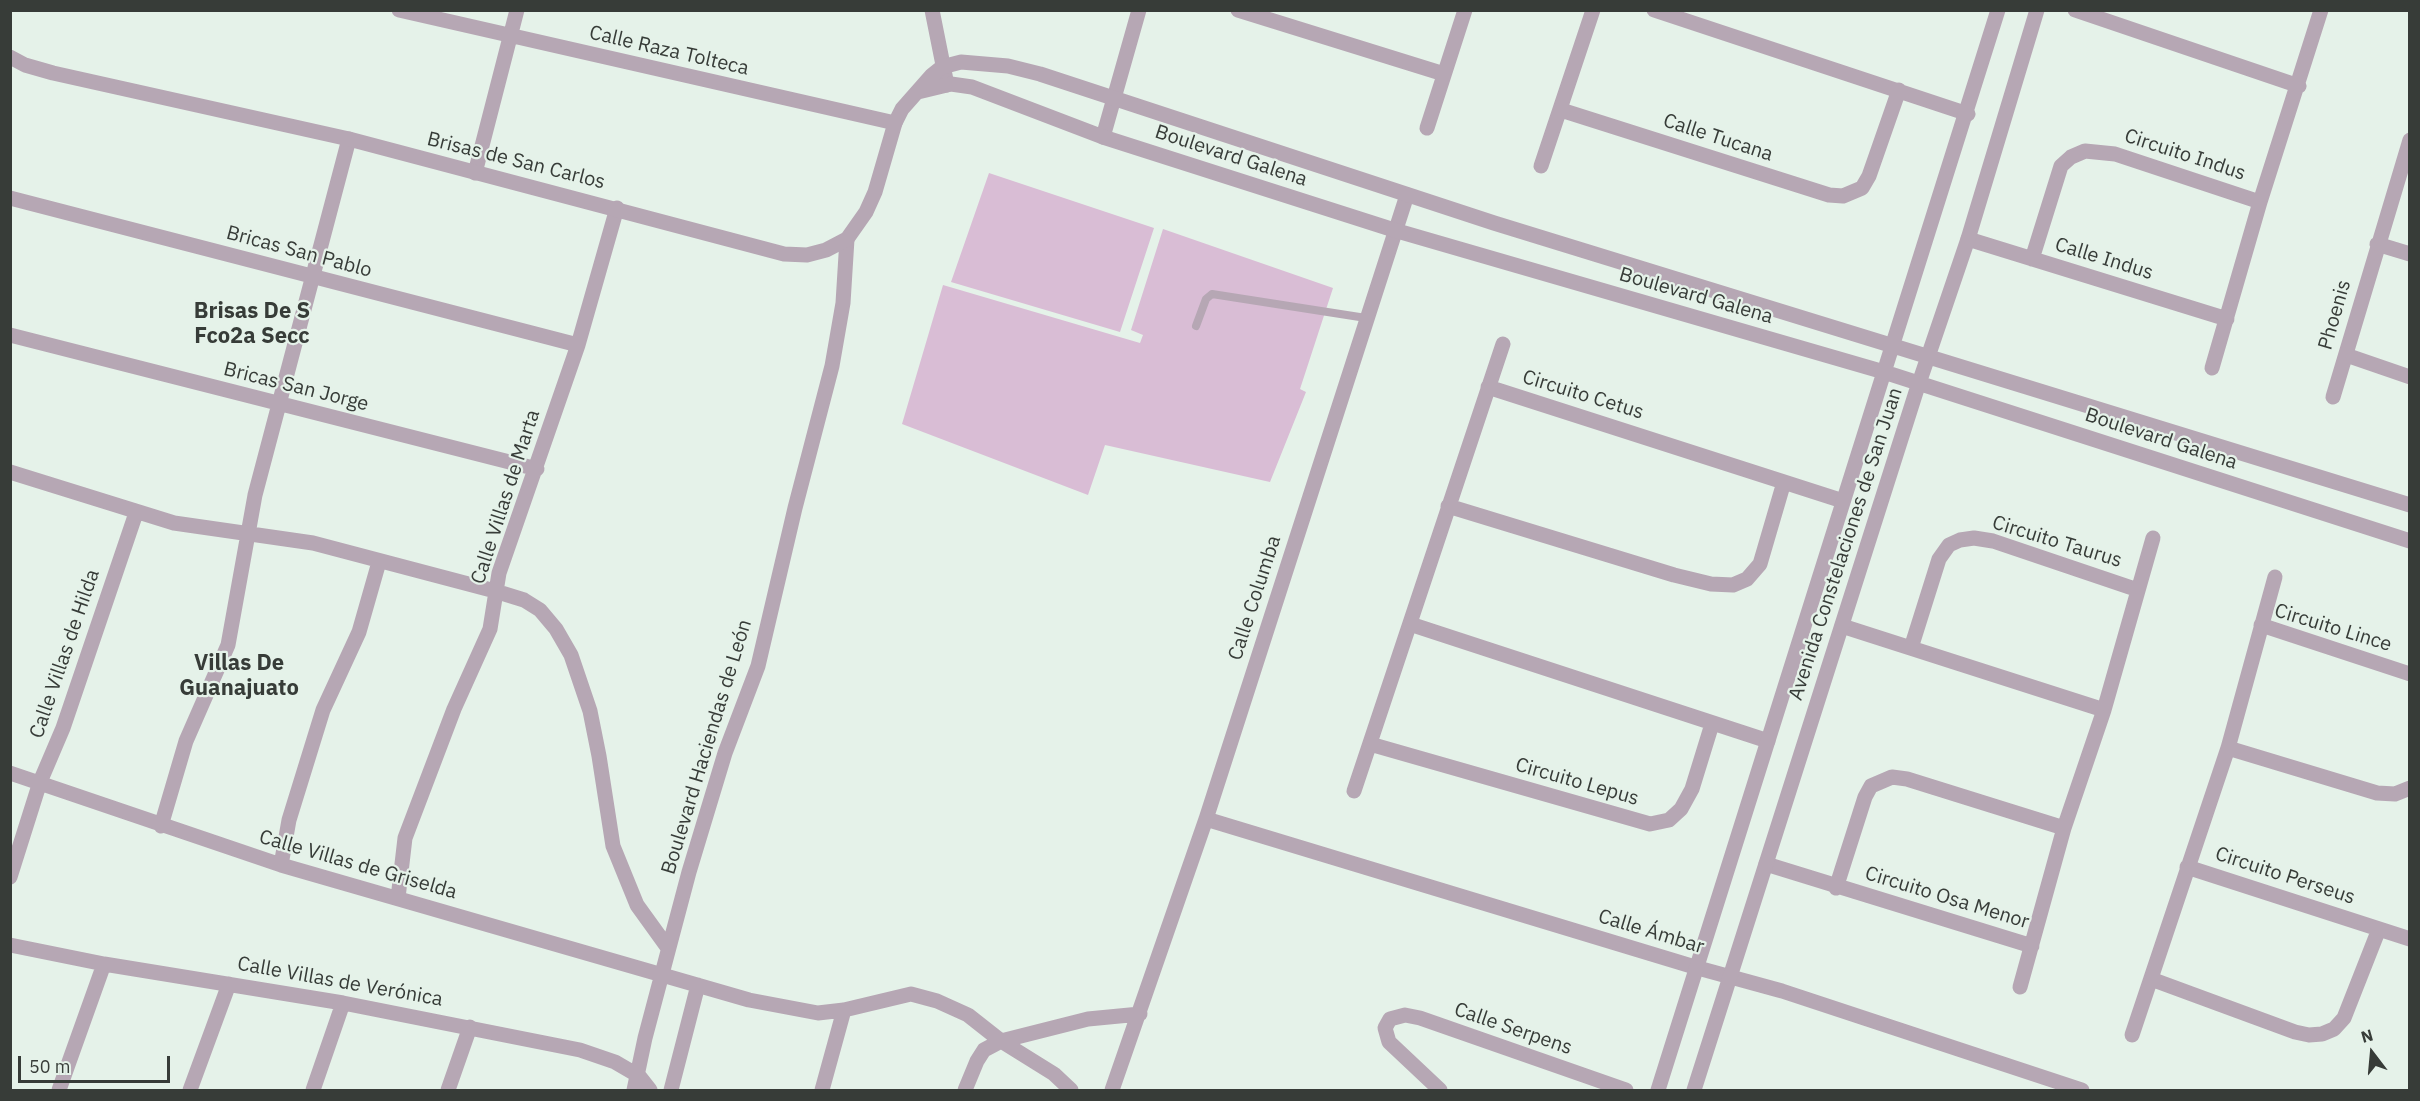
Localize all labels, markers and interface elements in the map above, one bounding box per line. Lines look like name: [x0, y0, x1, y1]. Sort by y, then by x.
street label: Calle Raza Tolteca: [587, 21, 751, 81]
street label: Calle Tucana: [1660, 109, 1776, 167]
street label: Boulevard Galena: [1152, 120, 1310, 192]
street label: Circuito Indus: [2121, 124, 2249, 186]
street label: Brisas de San Carlos: [424, 127, 608, 195]
street label: Bricas San Pablo: [224, 221, 374, 283]
street label: Calle Indus: [2052, 233, 2156, 285]
street label: Boulevard Galena: [1616, 263, 1776, 329]
street label: Phoenis: [2314, 277, 2356, 353]
district label: Brisas De S Fco2a Secc: [194, 299, 310, 350]
street label: Bricas San Jorge: [221, 357, 371, 417]
street label: Circuito Cetus: [1520, 365, 1646, 425]
street label: Avenida Constelaciones de San Juan: [1784, 385, 1908, 703]
street label: Boulevard Galena: [2082, 403, 2240, 475]
street label: Calle Villas de Marta: [466, 407, 546, 587]
street label: Circuito Taurus: [1989, 511, 2125, 573]
street label: Calle Columba: [1224, 533, 1286, 663]
street label: Calle Villas de Hilda: [25, 566, 105, 742]
street label: Circuito Lince: [2272, 599, 2394, 657]
street label: Boulevard Haciendas de León: [657, 617, 757, 877]
district label: Villas De Guanajuato: [179, 651, 299, 702]
street label: Circuito Lepus: [1512, 753, 1642, 811]
street label: Calle Villas de Griselda: [256, 825, 460, 905]
street label: Circuito Perseus: [2212, 842, 2358, 910]
street label: Circuito Osa Menor: [1862, 862, 2032, 934]
street label: Calle Ámbar: [1595, 905, 1707, 959]
street label: Calle Villas de Verónica: [235, 952, 445, 1012]
street label: Calle Serpens: [1451, 998, 1575, 1060]
north arrow: [2342, 1023, 2402, 1083]
text: N: [2359, 1024, 2375, 1047]
scale bar: [21, 1044, 172, 1082]
text: 50 m: [29, 1055, 71, 1078]

